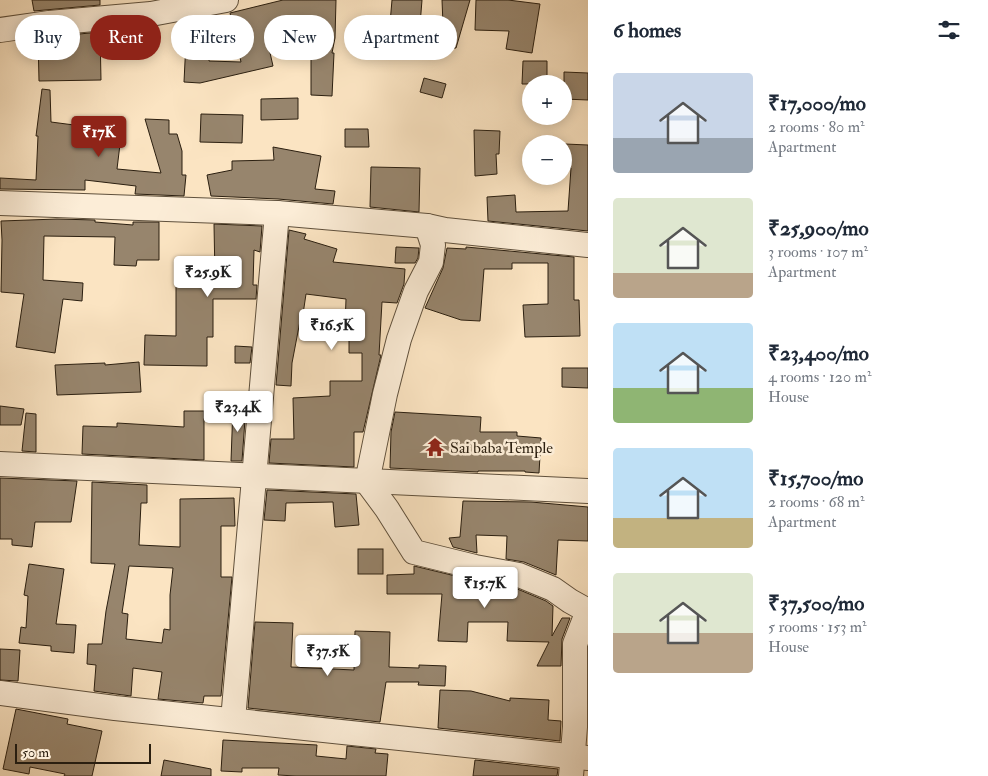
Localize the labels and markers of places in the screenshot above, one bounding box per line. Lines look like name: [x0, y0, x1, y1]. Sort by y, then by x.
pin: ₹17K: [69, 116, 129, 158]
pin: ₹25.9K: [167, 256, 249, 298]
pin: ₹16.5K: [291, 308, 373, 351]
pin: ₹23.4K: [197, 390, 279, 433]
temple icon: Sai baba Temple: [424, 436, 446, 458]
place label: Sai baba Temple: [450, 438, 553, 459]
pin: ₹15.7K: [444, 566, 526, 609]
pin: ₹37.5K: [287, 634, 369, 677]

